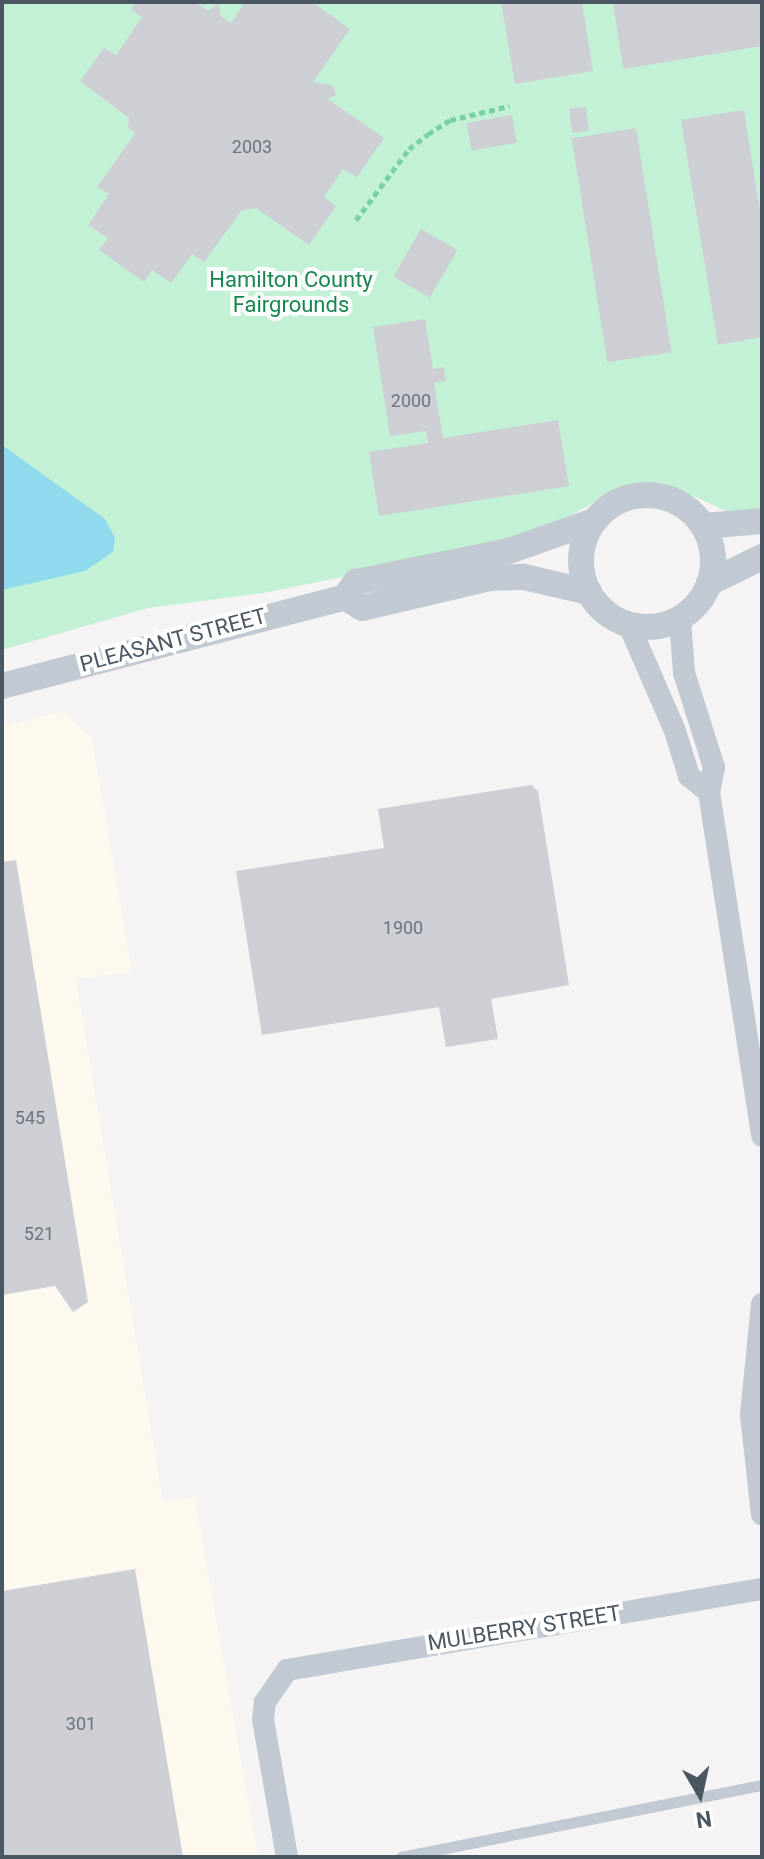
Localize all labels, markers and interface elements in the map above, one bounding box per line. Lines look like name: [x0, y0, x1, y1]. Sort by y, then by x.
house number: 2003: [232, 136, 272, 158]
park label: Hamilton County Fairgrounds: [209, 266, 373, 318]
house number: 2000: [391, 390, 431, 412]
street label: PLEASANT STREET: [77, 602, 269, 678]
house number: 1900: [383, 917, 423, 939]
house number: 545: [15, 1107, 45, 1129]
house number: 521: [24, 1223, 54, 1245]
street label: MULBERRY STREET: [426, 1600, 622, 1656]
house number: 301: [66, 1713, 96, 1735]
north arrow: [660, 1755, 740, 1835]
text: N: [694, 1806, 713, 1833]

